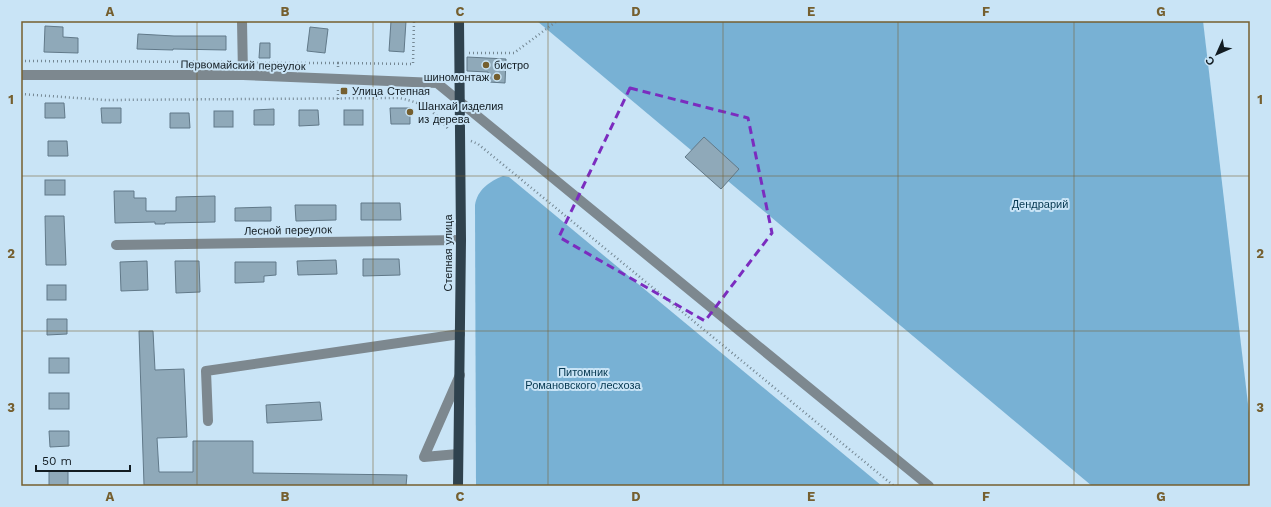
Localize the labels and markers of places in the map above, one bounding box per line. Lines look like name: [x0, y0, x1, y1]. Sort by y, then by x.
place label: бистро: [494, 59, 529, 72]
marker: бистро: [481, 60, 491, 70]
place label: шиномонтаж: [424, 71, 490, 84]
marker: шиномонтаж: [492, 72, 502, 82]
place label: Улица Степная: [352, 85, 430, 98]
marker: Улица Степная: [339, 86, 349, 96]
place label: Шанхай изделия из дерева: [418, 100, 503, 126]
marker: Шанхай изделия из дерева: [405, 107, 415, 117]

